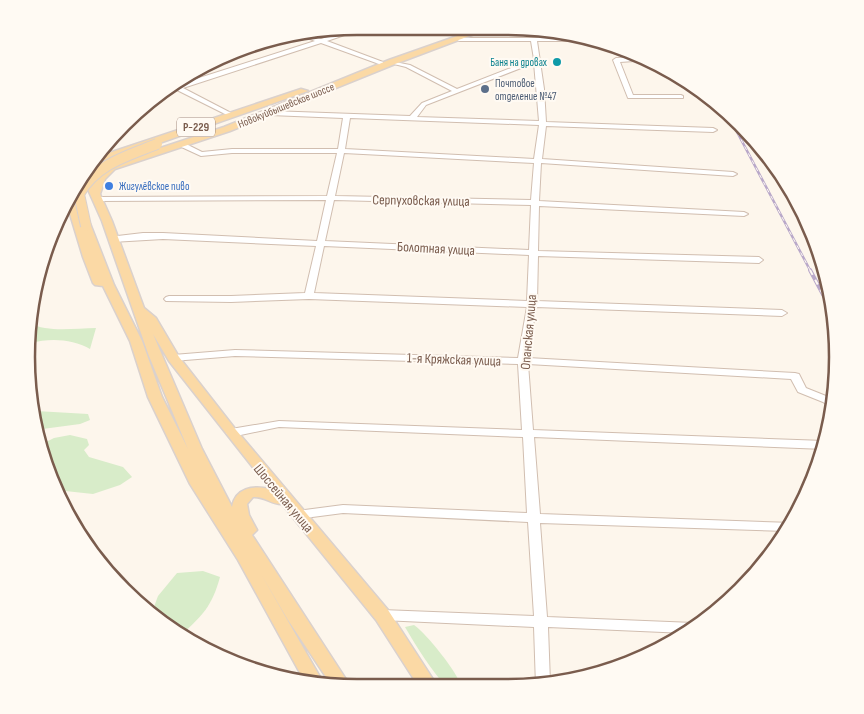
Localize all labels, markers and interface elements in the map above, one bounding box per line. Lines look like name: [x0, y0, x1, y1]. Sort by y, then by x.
place label: Баня на дровах: [490, 56, 547, 69]
marker: Баня на дровах: [551, 56, 563, 68]
place label: Почтовое отделение №47: [495, 77, 557, 103]
street label: Новокуйбышевское шоссе: [236, 80, 336, 131]
marker: Почтовое отделение №47: [479, 83, 491, 95]
road number: Р-229: [177, 118, 215, 136]
marker: Жигулёвское пиво: [103, 180, 115, 192]
place label: Жигулёвское пиво: [119, 180, 190, 193]
street label: Серпуховская улица: [372, 191, 470, 210]
street label: Болотная улица: [397, 238, 475, 259]
street label: Опанская улица: [517, 294, 540, 370]
street label: 1-я Кряжская улица: [407, 349, 501, 370]
street label: Шоссейная улица: [250, 461, 317, 536]

